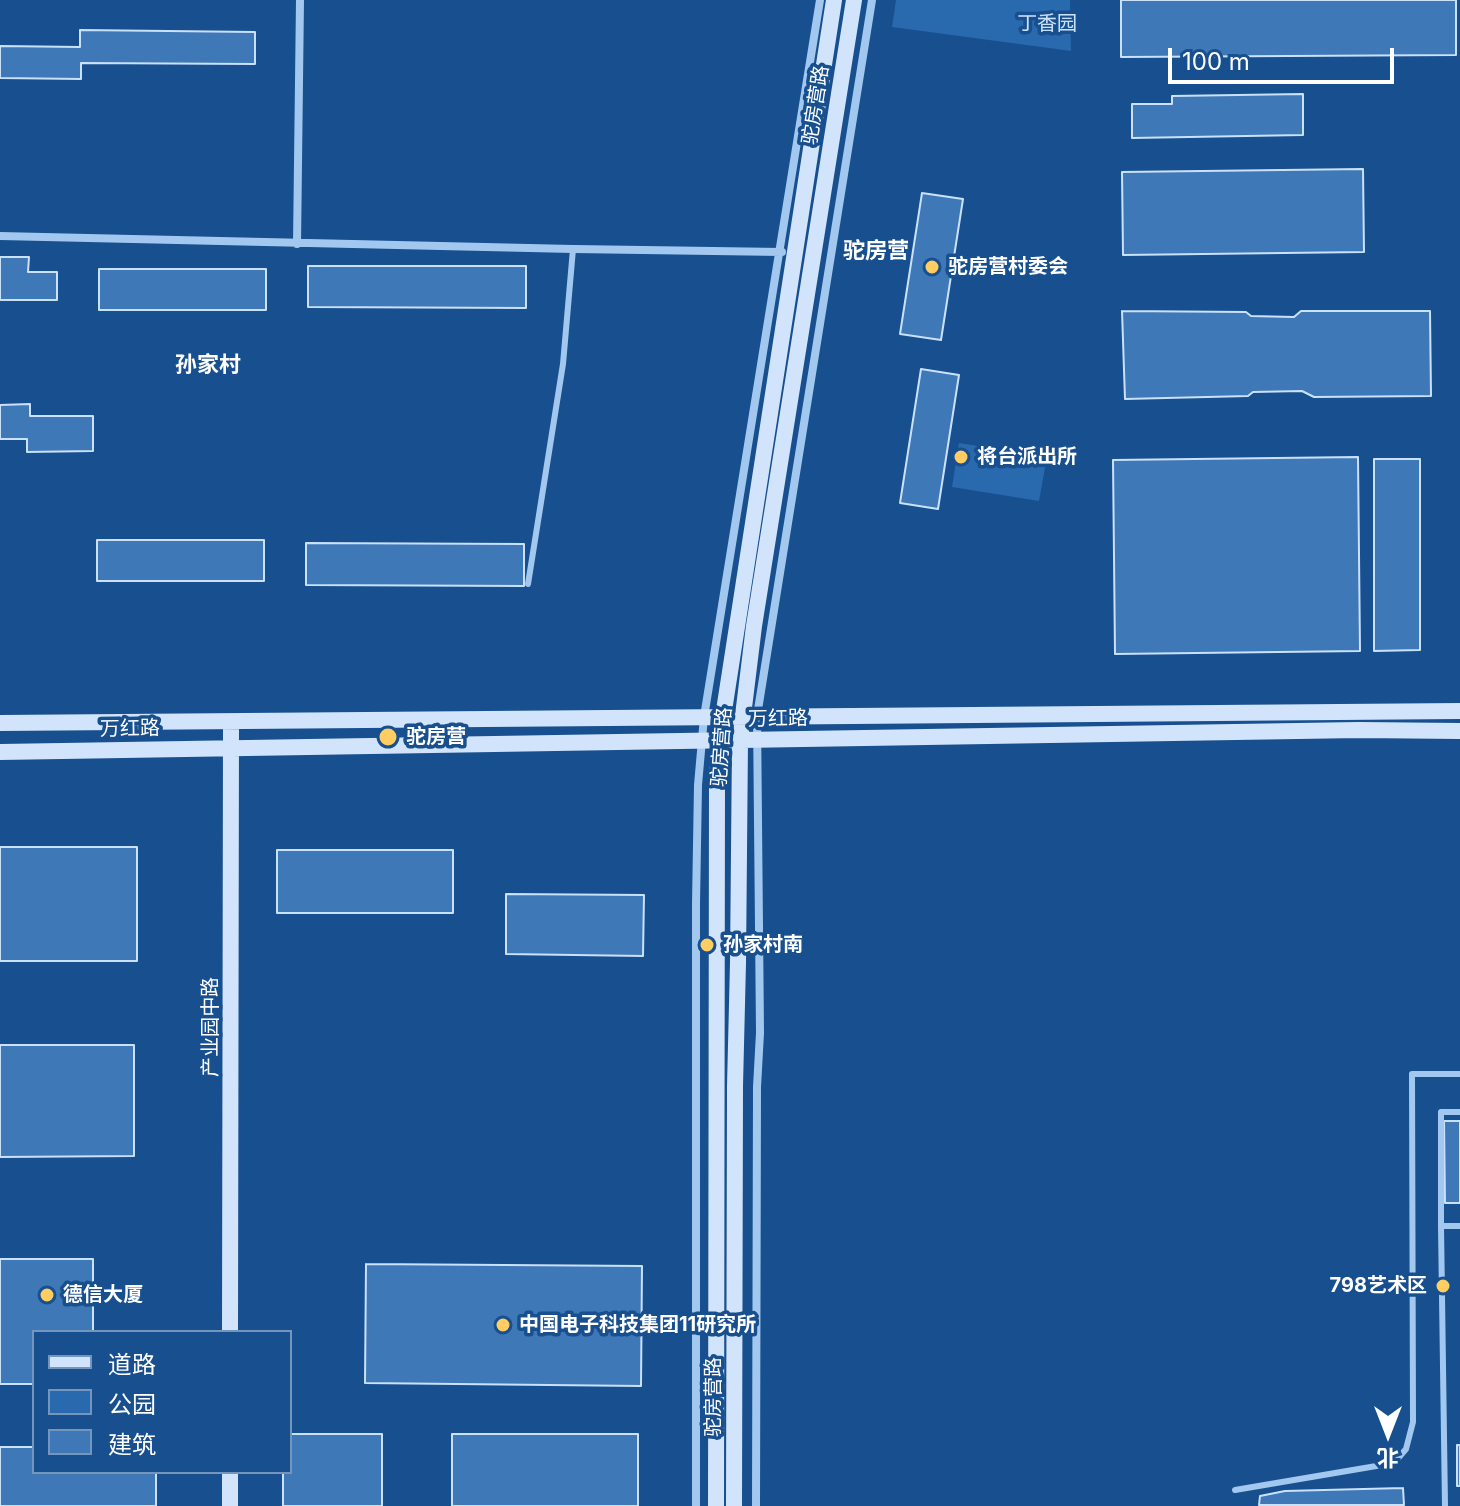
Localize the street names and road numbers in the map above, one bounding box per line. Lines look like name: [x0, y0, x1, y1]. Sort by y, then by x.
street label: 驼房营路: [798, 64, 834, 146]
street label: 驼房营路: [707, 706, 737, 788]
street label: 万红路: [748, 706, 808, 732]
street label: 万红路: [100, 716, 160, 742]
street label: 产业园中路: [199, 977, 223, 1077]
street label: 驼房营路: [702, 1357, 726, 1437]

